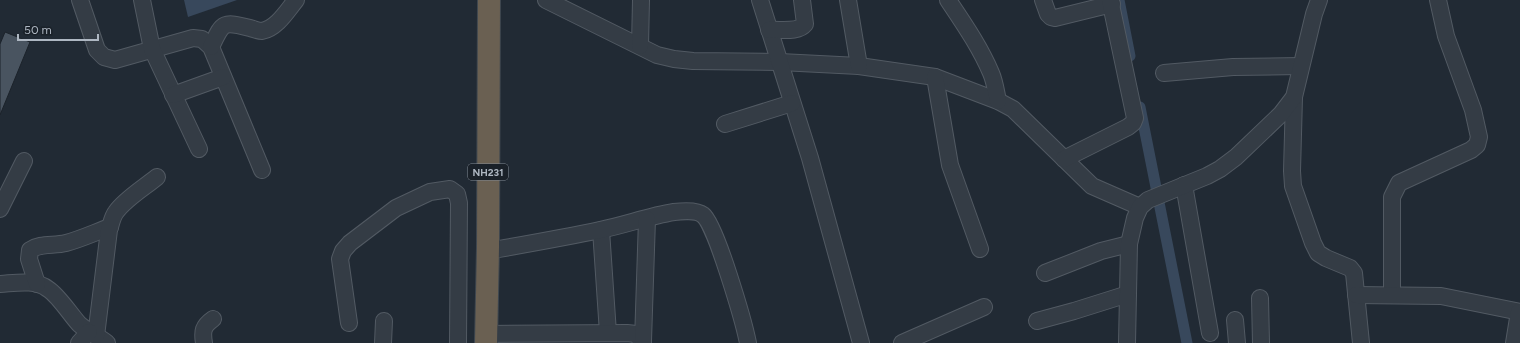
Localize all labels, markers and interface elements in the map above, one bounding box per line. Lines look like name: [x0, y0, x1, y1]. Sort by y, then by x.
scale bar: [18, 16, 98, 42]
text: 50 m: [24, 23, 52, 37]
road number: NH231: [468, 164, 508, 180]

